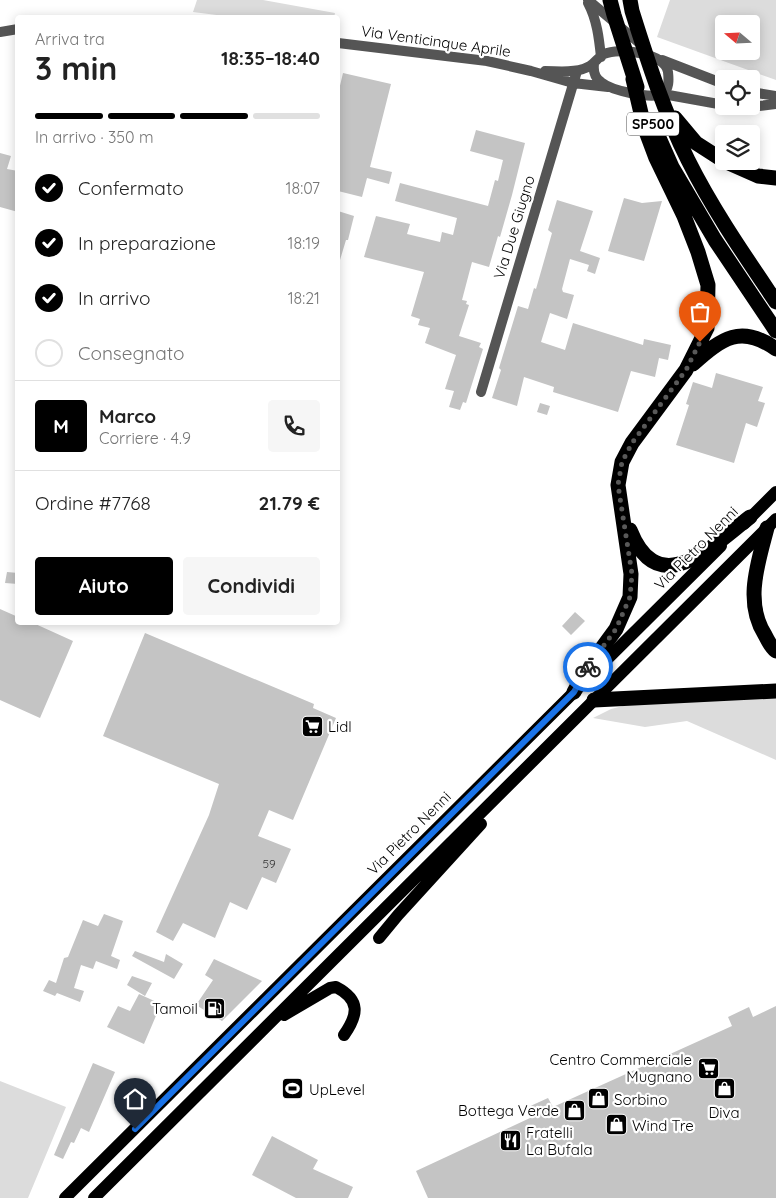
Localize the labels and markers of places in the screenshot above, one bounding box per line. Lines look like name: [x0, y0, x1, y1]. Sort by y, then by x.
pin: [679, 291, 721, 342]
supermarket icon: Lidl: [300, 714, 324, 738]
place label: Lidl: [328, 717, 352, 736]
fuel station icon: Tamoil: [202, 996, 226, 1020]
place label: Tamoil: [152, 999, 198, 1018]
place label: Centro Commerciale Mugnano: [549, 1050, 692, 1086]
supermarket icon: Centro Commerciale Mugnano: [696, 1056, 720, 1080]
sports icon: UpLevel: [281, 1077, 305, 1101]
shop icon: Diva: [712, 1077, 736, 1101]
pin: [114, 1078, 156, 1129]
place label: UpLevel: [309, 1080, 365, 1099]
shop icon: Sorbino: [586, 1087, 610, 1111]
place label: Sorbino: [614, 1090, 667, 1109]
shop icon: Bottega Verde: [563, 1098, 587, 1122]
place label: Bottega Verde: [458, 1101, 559, 1120]
place label: Diva: [709, 1103, 740, 1122]
shop icon: Wind Tre: [604, 1113, 628, 1137]
place label: Wind Tre: [632, 1116, 694, 1135]
place label: Fratelli La Bufala: [526, 1123, 593, 1159]
restaurant icon: Fratelli La Bufala: [498, 1129, 522, 1153]

